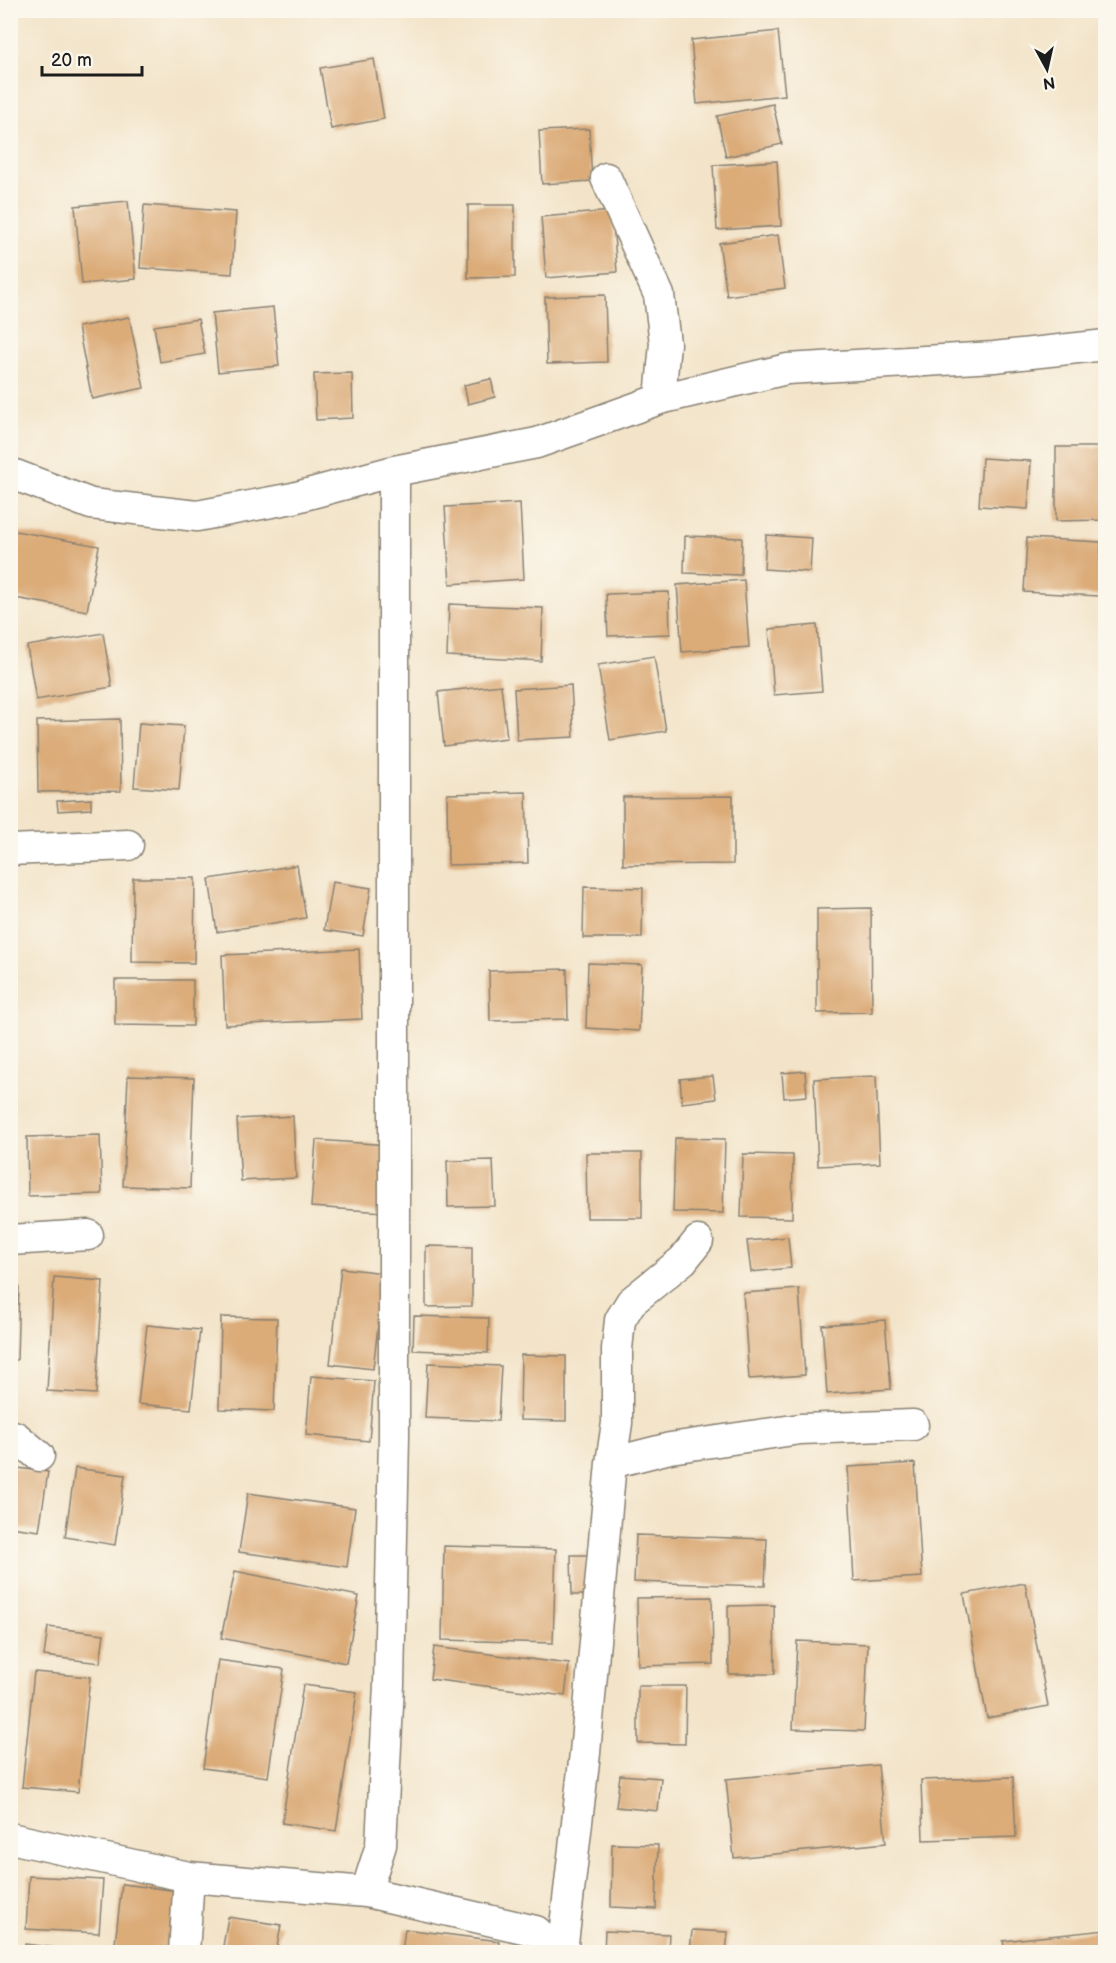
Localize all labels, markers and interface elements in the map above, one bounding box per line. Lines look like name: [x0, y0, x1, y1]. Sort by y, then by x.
scale bar: [42, 39, 142, 77]
north arrow: [1017, 39, 1077, 99]
text: 20 m: [51, 50, 92, 71]
text: N: [1042, 72, 1056, 93]

